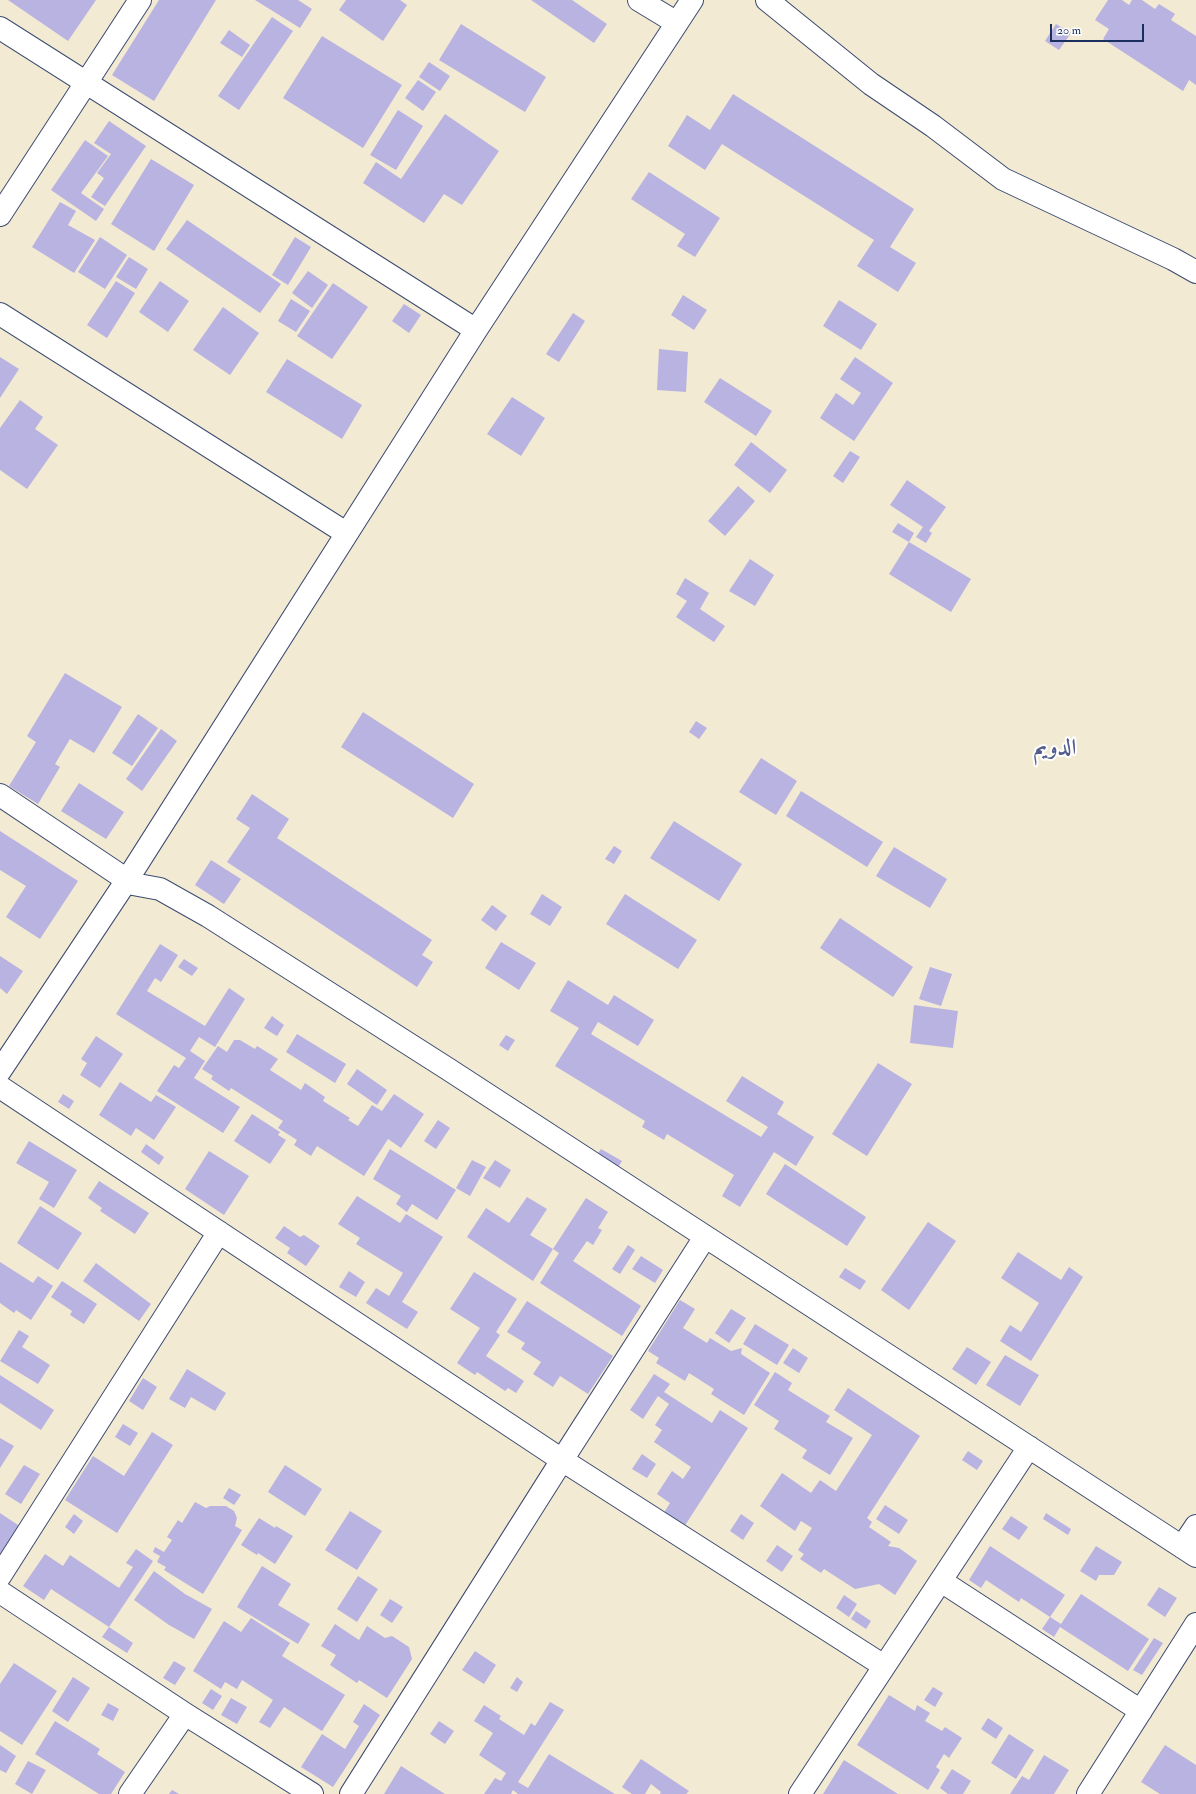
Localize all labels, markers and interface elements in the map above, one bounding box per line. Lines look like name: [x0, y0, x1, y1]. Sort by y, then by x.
scale bar: [1052, 16, 1146, 42]
text: 20 m: [1057, 23, 1081, 38]
district label: الدويم: [1034, 736, 1076, 762]

